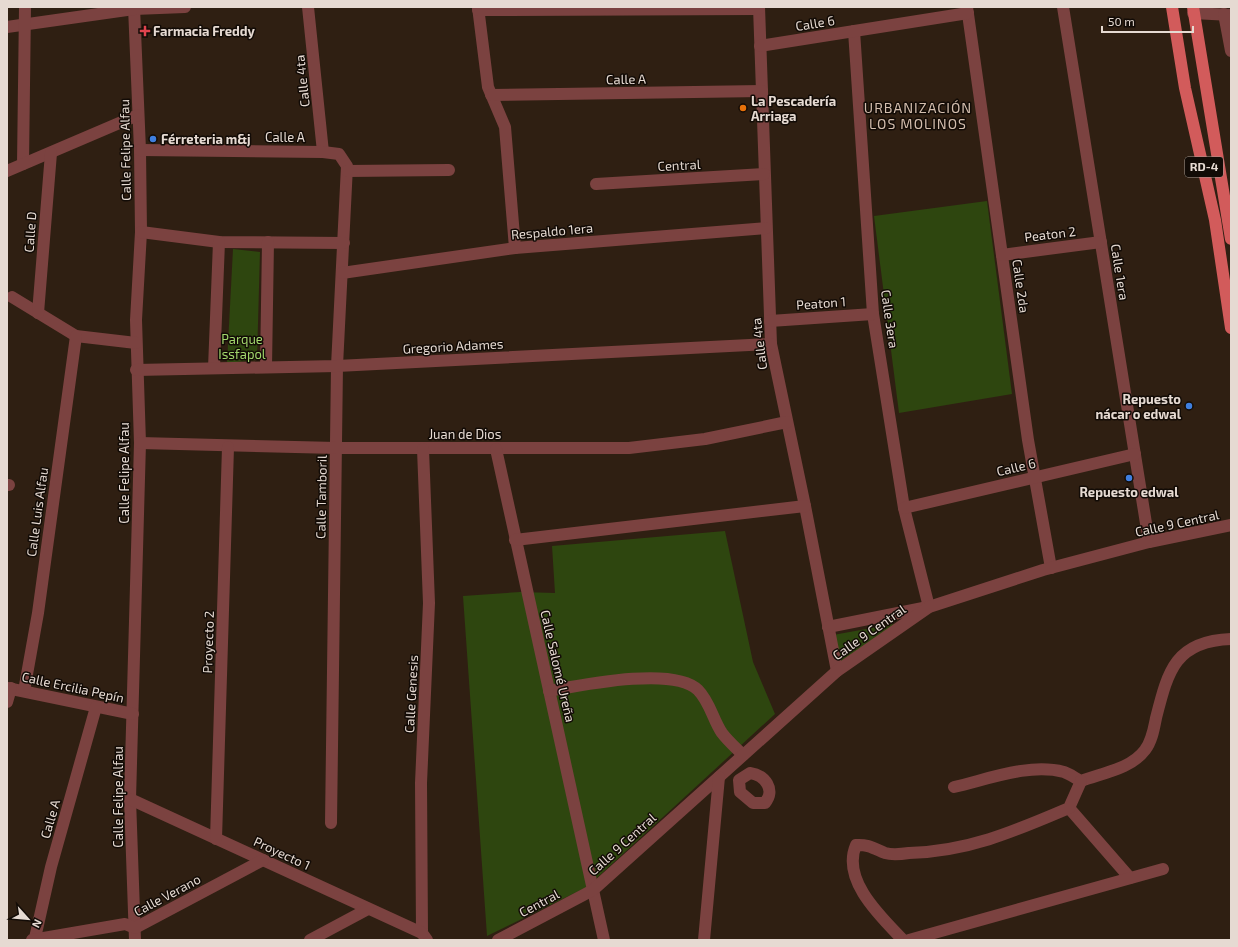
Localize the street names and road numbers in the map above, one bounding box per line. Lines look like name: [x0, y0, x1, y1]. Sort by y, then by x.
street label: Calle 6: [794, 12, 836, 34]
street label: Calle 4ta: [291, 54, 313, 108]
street label: Calle A: [606, 71, 646, 87]
street label: Calle Felipe Alfau: [116, 99, 134, 201]
street label: Calle A: [265, 129, 305, 145]
street label: Central: [657, 156, 701, 174]
road number: RD-4: [1185, 157, 1223, 177]
street label: Calle D: [21, 211, 39, 253]
street label: Respaldo 1era: [510, 219, 594, 243]
street label: Peaton 2: [1023, 223, 1077, 245]
street label: Calle 1era: [1108, 243, 1132, 301]
street label: Calle 2da: [1009, 258, 1033, 314]
street label: Calle 3era: [878, 289, 902, 349]
street label: Peaton 1: [796, 293, 846, 313]
street label: Calle 4ta: [748, 317, 770, 371]
street label: Gregorio Adames: [402, 335, 504, 357]
street label: Calle Felipe Alfau: [116, 422, 132, 524]
street label: Juan de Dios: [429, 426, 501, 442]
street label: Calle Tamboril: [312, 455, 330, 539]
street label: Calle 6: [995, 455, 1037, 479]
street label: Calle Luis Alfau: [23, 466, 51, 558]
street label: Calle 9 Central: [1133, 506, 1221, 540]
street label: Calle 9 Central: [829, 601, 909, 663]
street label: Calle Salomé Ureña: [537, 608, 579, 724]
street label: Proyecto 2: [199, 610, 217, 674]
street label: Calle Genesis: [401, 655, 421, 733]
street label: Calle Ercilia Pepín: [20, 668, 126, 706]
street label: Calle Felipe Alfau: [110, 746, 126, 848]
street label: Calle A: [37, 798, 63, 840]
street label: Calle 9 Central: [585, 809, 659, 879]
street label: Proyecto 1: [251, 833, 313, 873]
street label: Calle Verano: [131, 871, 203, 919]
street label: Central: [516, 886, 562, 920]

